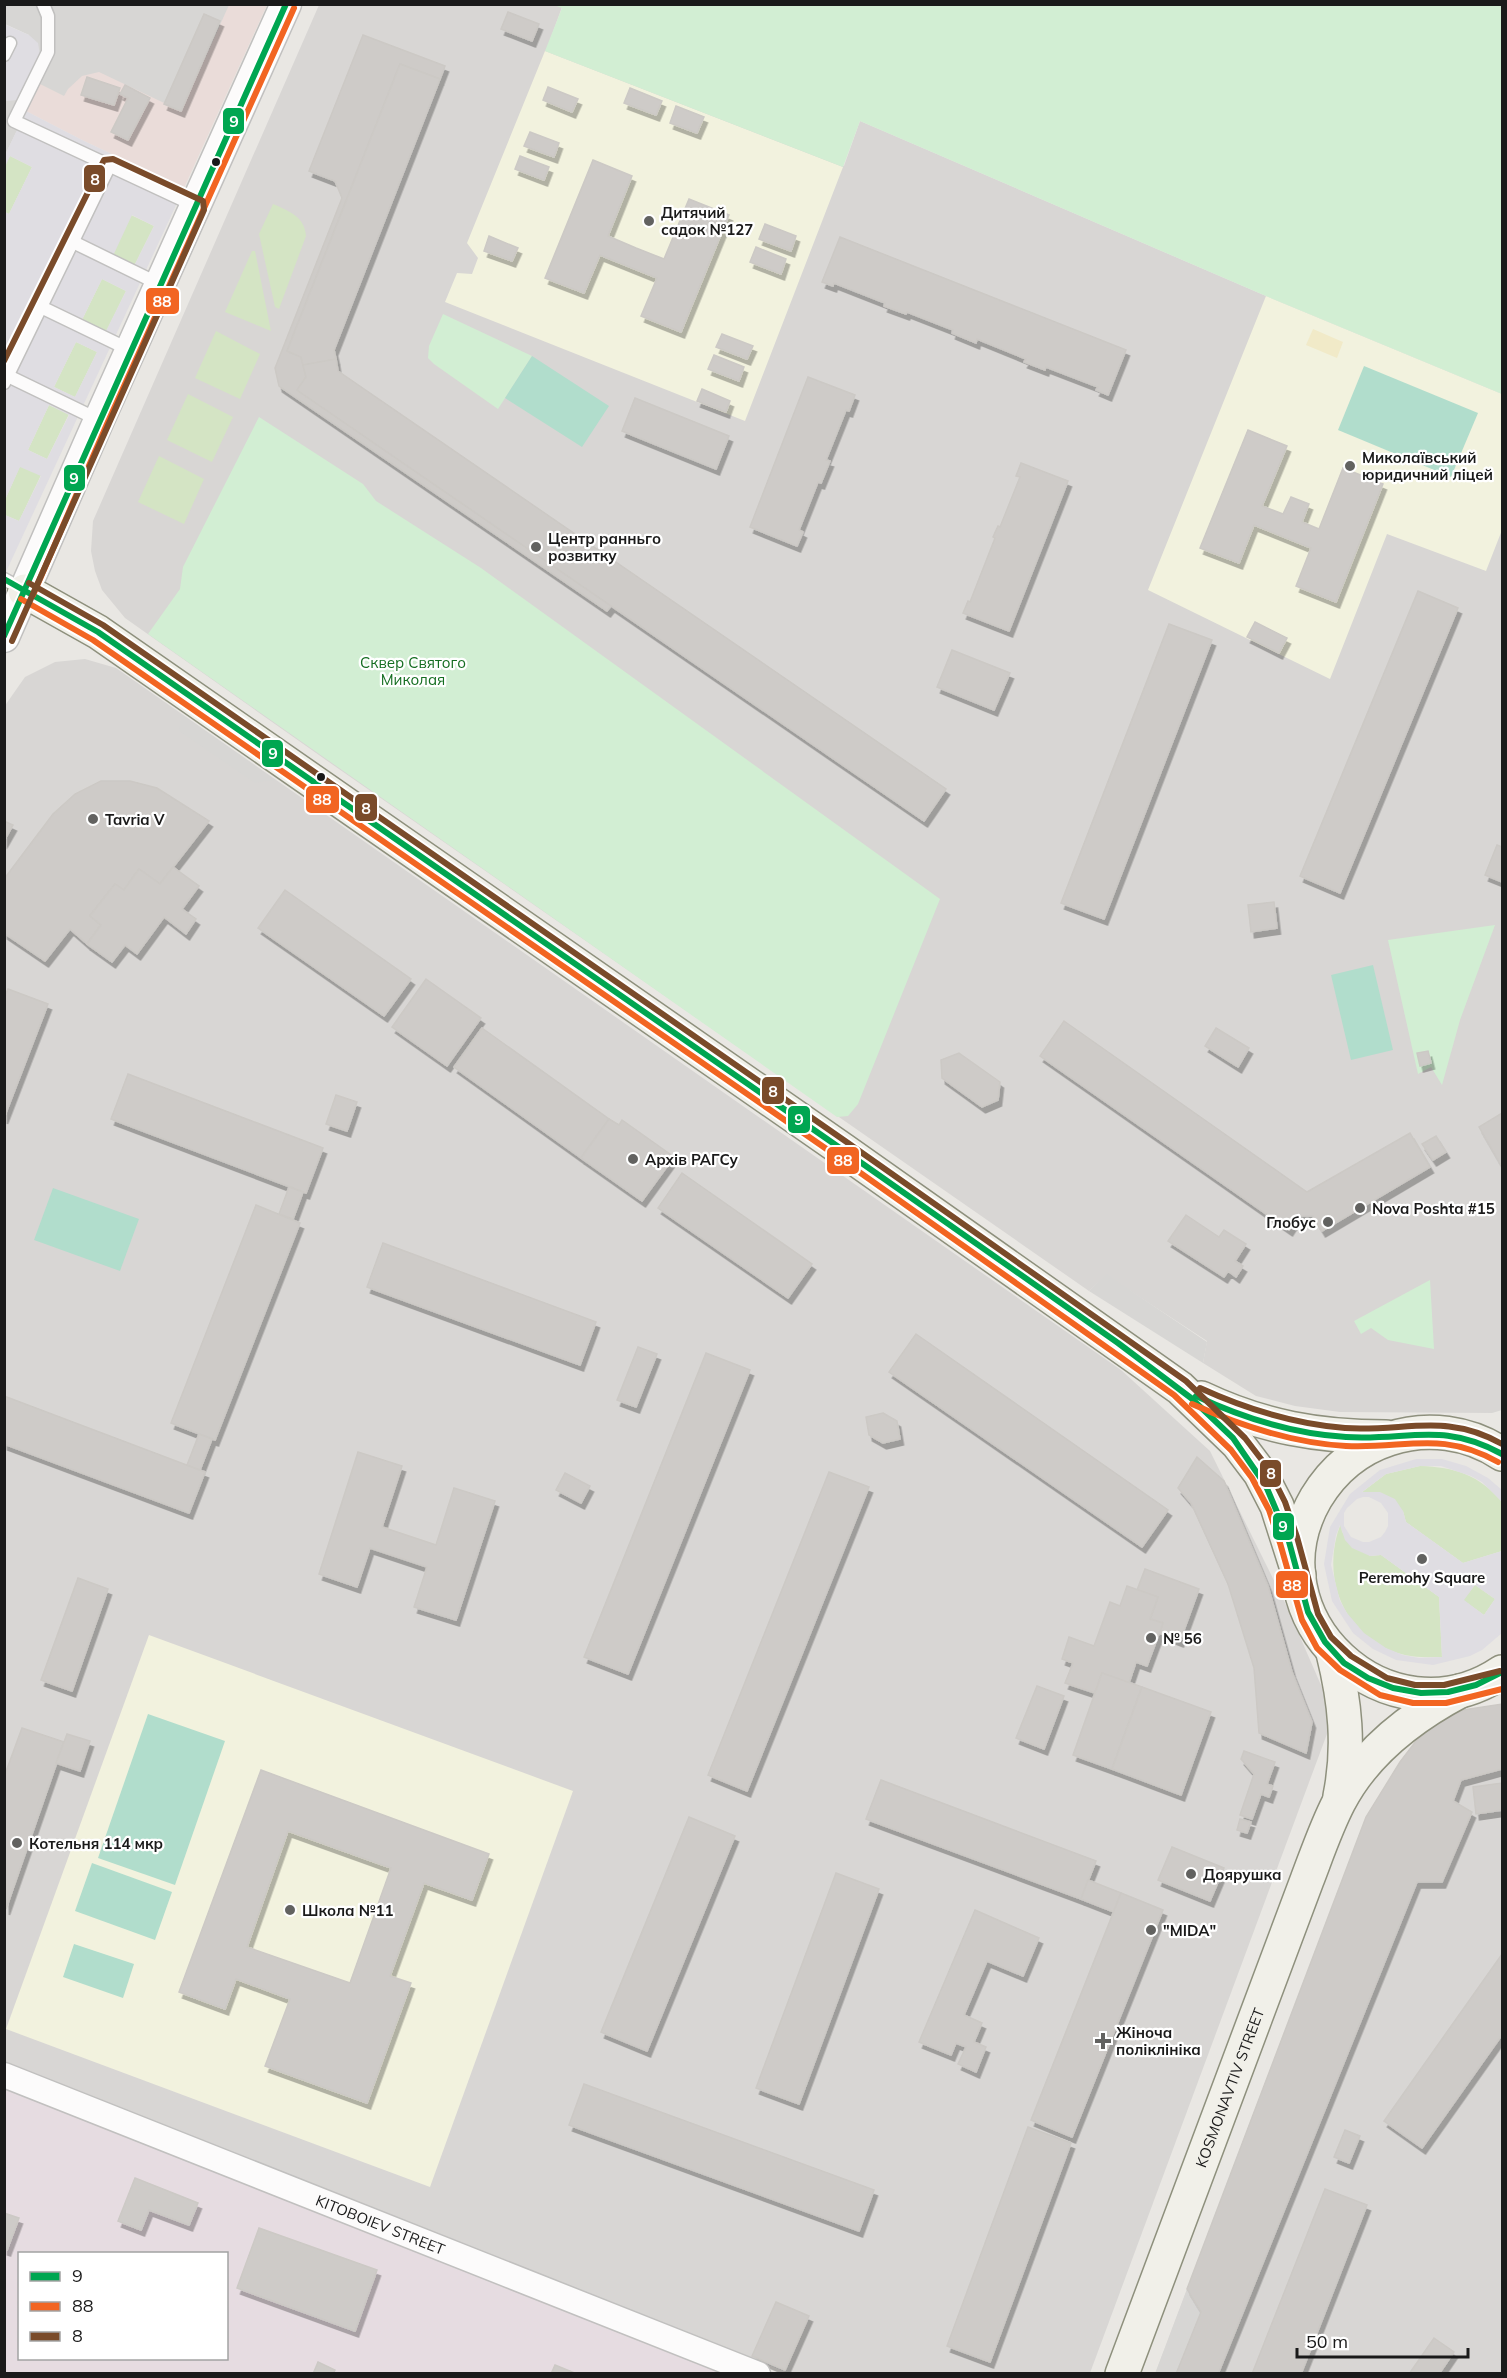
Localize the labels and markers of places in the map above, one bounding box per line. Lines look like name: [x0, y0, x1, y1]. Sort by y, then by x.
unlabelled marker: [210, 156, 222, 168]
place label: Дитячий садок №127: [661, 203, 753, 239]
marker: Дитячий садок №127: [642, 214, 656, 228]
place label: Миколаївський юридичний ліцей: [1362, 448, 1493, 484]
marker: Миколаївський юридичний ліцей: [1343, 459, 1357, 473]
place label: Центр ранньго розвитку: [548, 529, 661, 565]
marker: Центр ранньго розвитку: [529, 540, 543, 554]
unlabelled marker: [315, 771, 327, 783]
place label: Tavria V: [105, 810, 165, 829]
marker: Tavria V: [86, 812, 100, 826]
place label: Архів РАГСу: [645, 1150, 739, 1169]
marker: Архів РАГСу: [626, 1152, 640, 1166]
place label: Nova Poshta #15: [1372, 1199, 1495, 1218]
marker: Nova Poshta #15: [1353, 1201, 1367, 1215]
place label: Глобус: [1266, 1213, 1316, 1232]
marker: Глобус: [1321, 1215, 1335, 1229]
marker: Peremohy Square: [1415, 1552, 1429, 1566]
place label: Peremohy Square: [1359, 1568, 1485, 1587]
place label: № 56: [1163, 1629, 1202, 1648]
marker: № 56: [1144, 1631, 1158, 1645]
place label: Котельня 114 мкр: [29, 1834, 163, 1853]
marker: Котельня 114 мкр: [10, 1836, 24, 1850]
place label: Доярушка: [1203, 1865, 1282, 1884]
marker: Доярушка: [1184, 1867, 1198, 1881]
place label: Школа №11: [302, 1901, 393, 1920]
marker: Школа №11: [283, 1903, 297, 1917]
place label: "MIDA": [1163, 1921, 1216, 1940]
marker: "MIDA": [1144, 1923, 1158, 1937]
place label: Жіноча поліклініка: [1116, 2023, 1201, 2059]
marker: Жіноча поліклініка: [1094, 2032, 1112, 2050]

